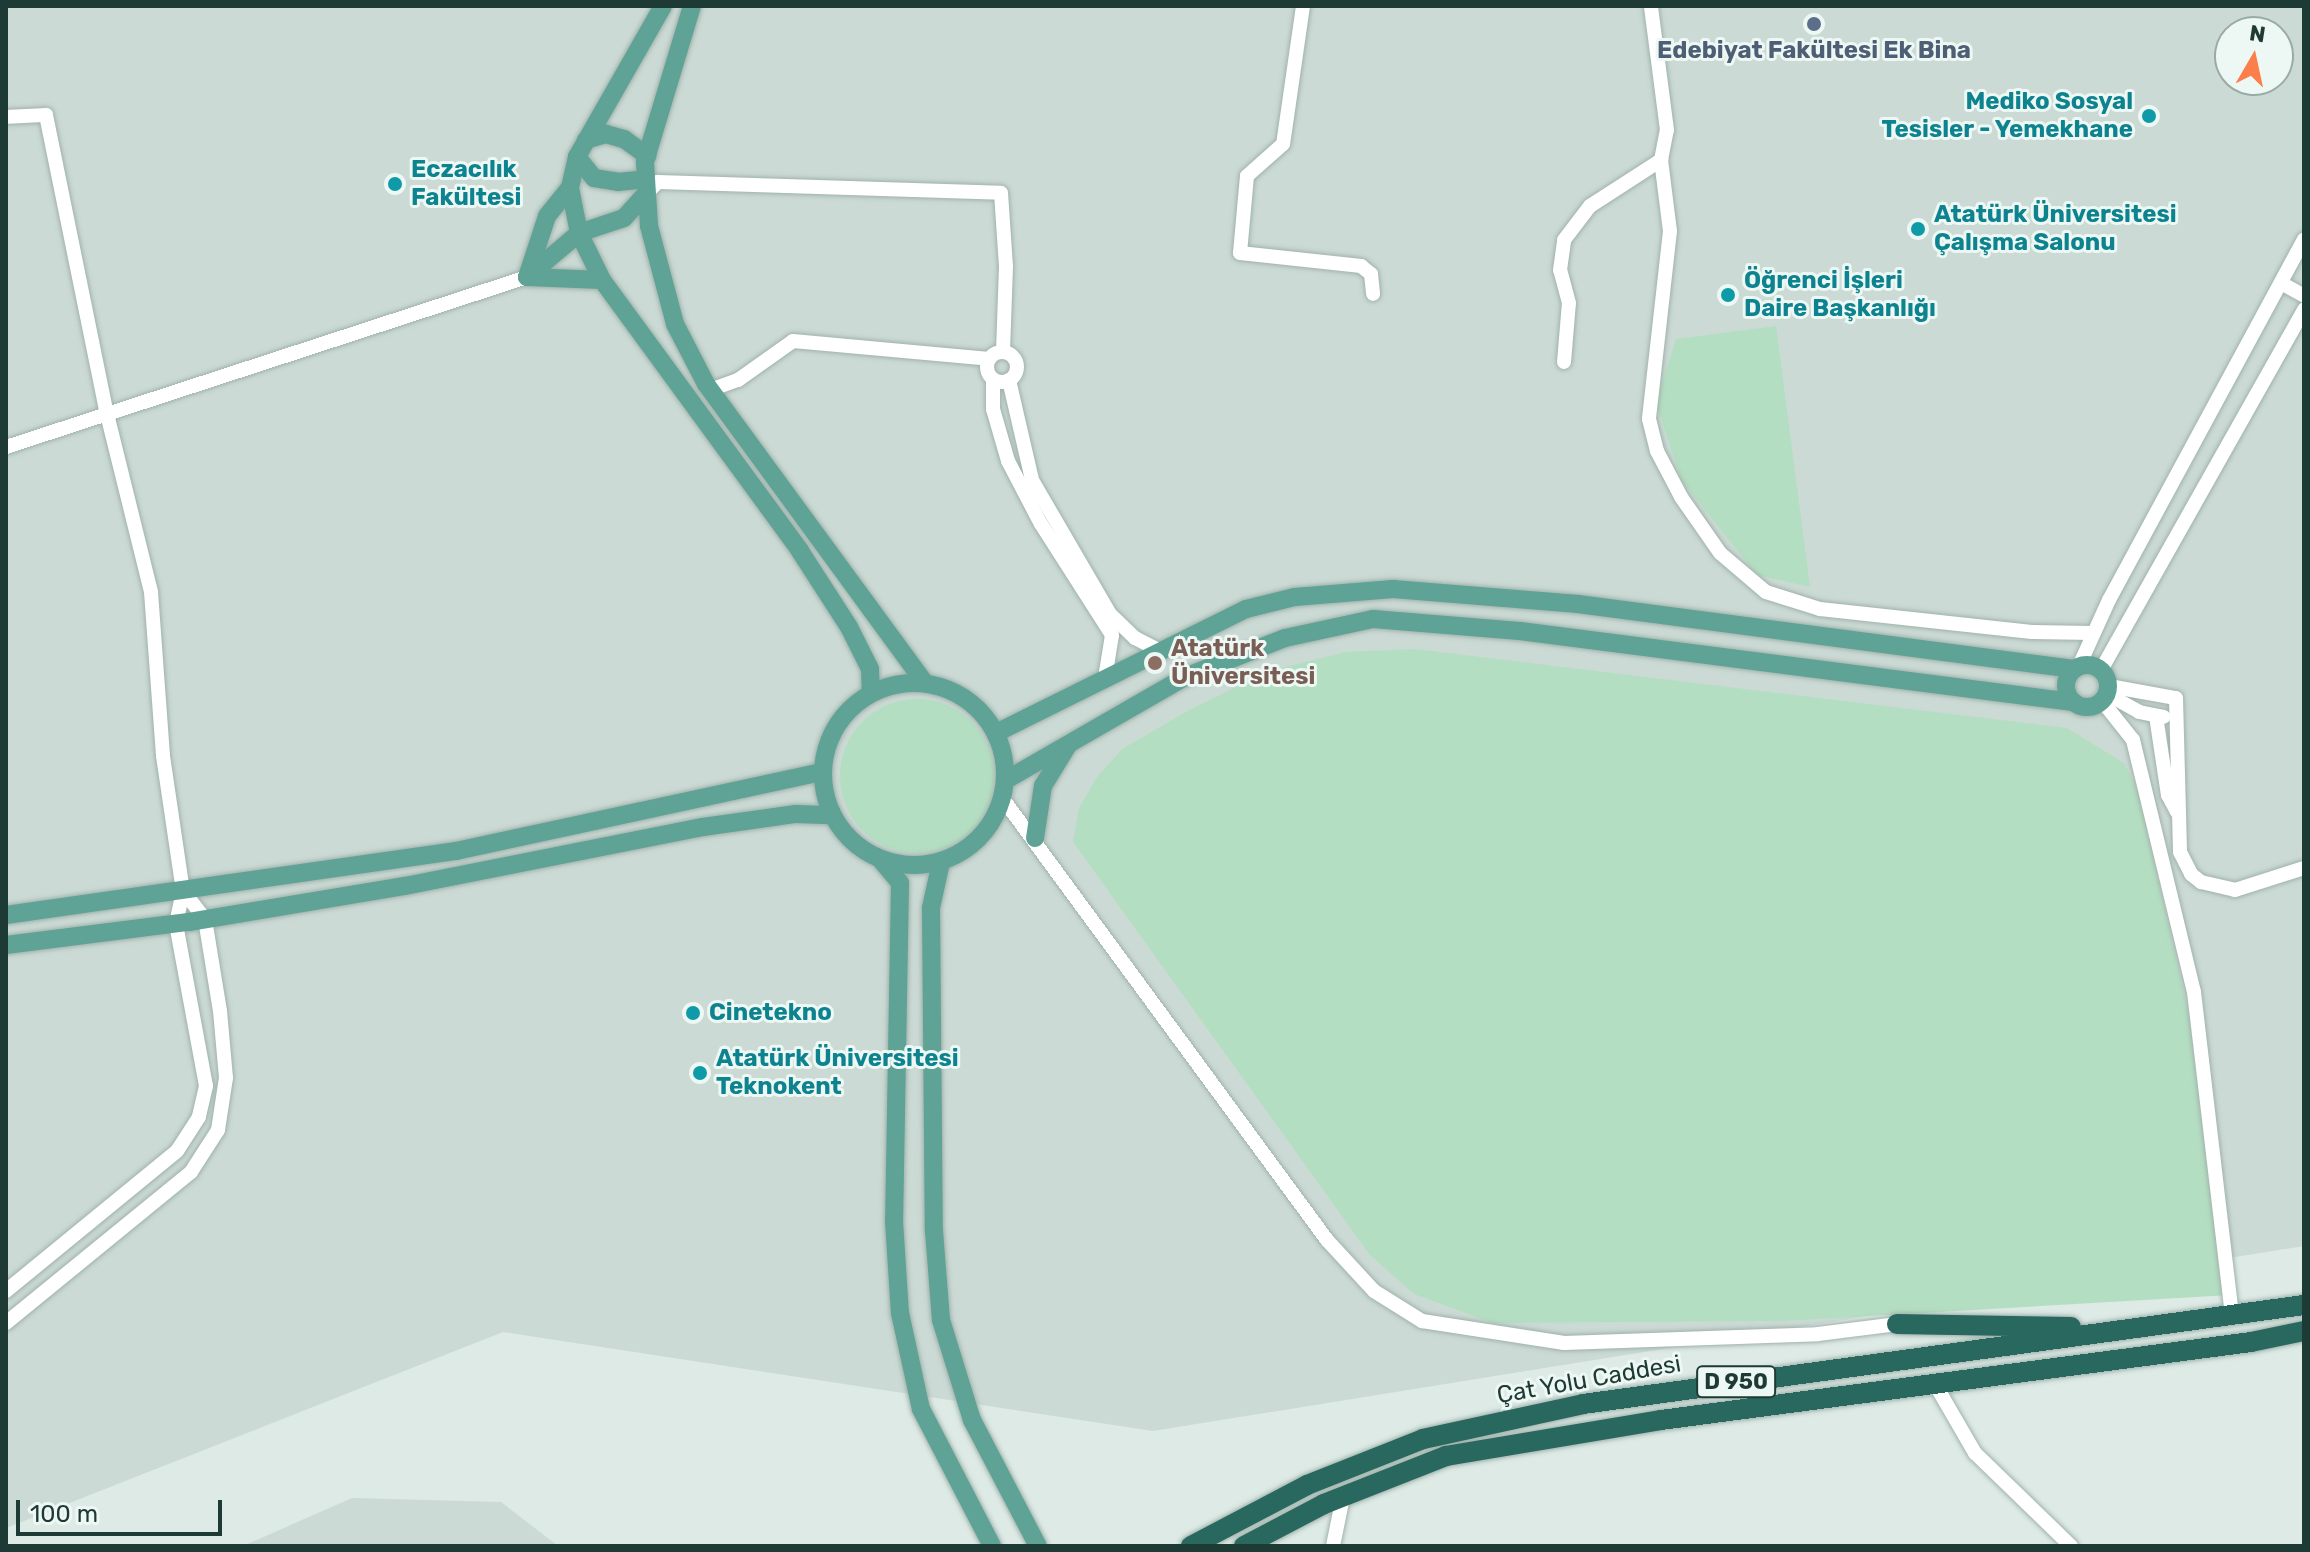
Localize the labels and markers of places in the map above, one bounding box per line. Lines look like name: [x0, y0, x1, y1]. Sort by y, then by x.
marker: Edebiyat Fakültesi Ek Bina: [1805, 15, 1823, 33]
place label: Edebiyat Fakültesi Ek Bina: [1657, 37, 1971, 65]
place label: Mediko Sosyal Tesisler - Yemekhane: [1880, 88, 2133, 144]
marker: Mediko Sosyal Tesisler - Yemekhane: [2140, 107, 2158, 125]
place label: Eczacılık Fakültesi: [411, 156, 521, 212]
marker: Eczacılık Fakültesi: [386, 175, 404, 193]
place label: Atatürk Üniversitesi Çalışma Salonu: [1934, 201, 2177, 257]
marker: Atatürk Üniversitesi Çalışma Salonu: [1909, 220, 1927, 238]
place label: Öğrenci İşleri Daire Başkanlığı: [1744, 267, 1936, 323]
marker: Öğrenci İşleri Daire Başkanlığı: [1719, 286, 1737, 304]
place label: Atatürk Üniversitesi: [1171, 635, 1315, 691]
marker: Atatürk Üniversitesi: [1146, 654, 1164, 672]
place label: Cinetekno: [709, 999, 832, 1027]
marker: Cinetekno: [684, 1004, 702, 1022]
place label: Atatürk Üniversitesi Teknokent: [716, 1045, 959, 1101]
marker: Atatürk Üniversitesi Teknokent: [691, 1064, 709, 1082]

